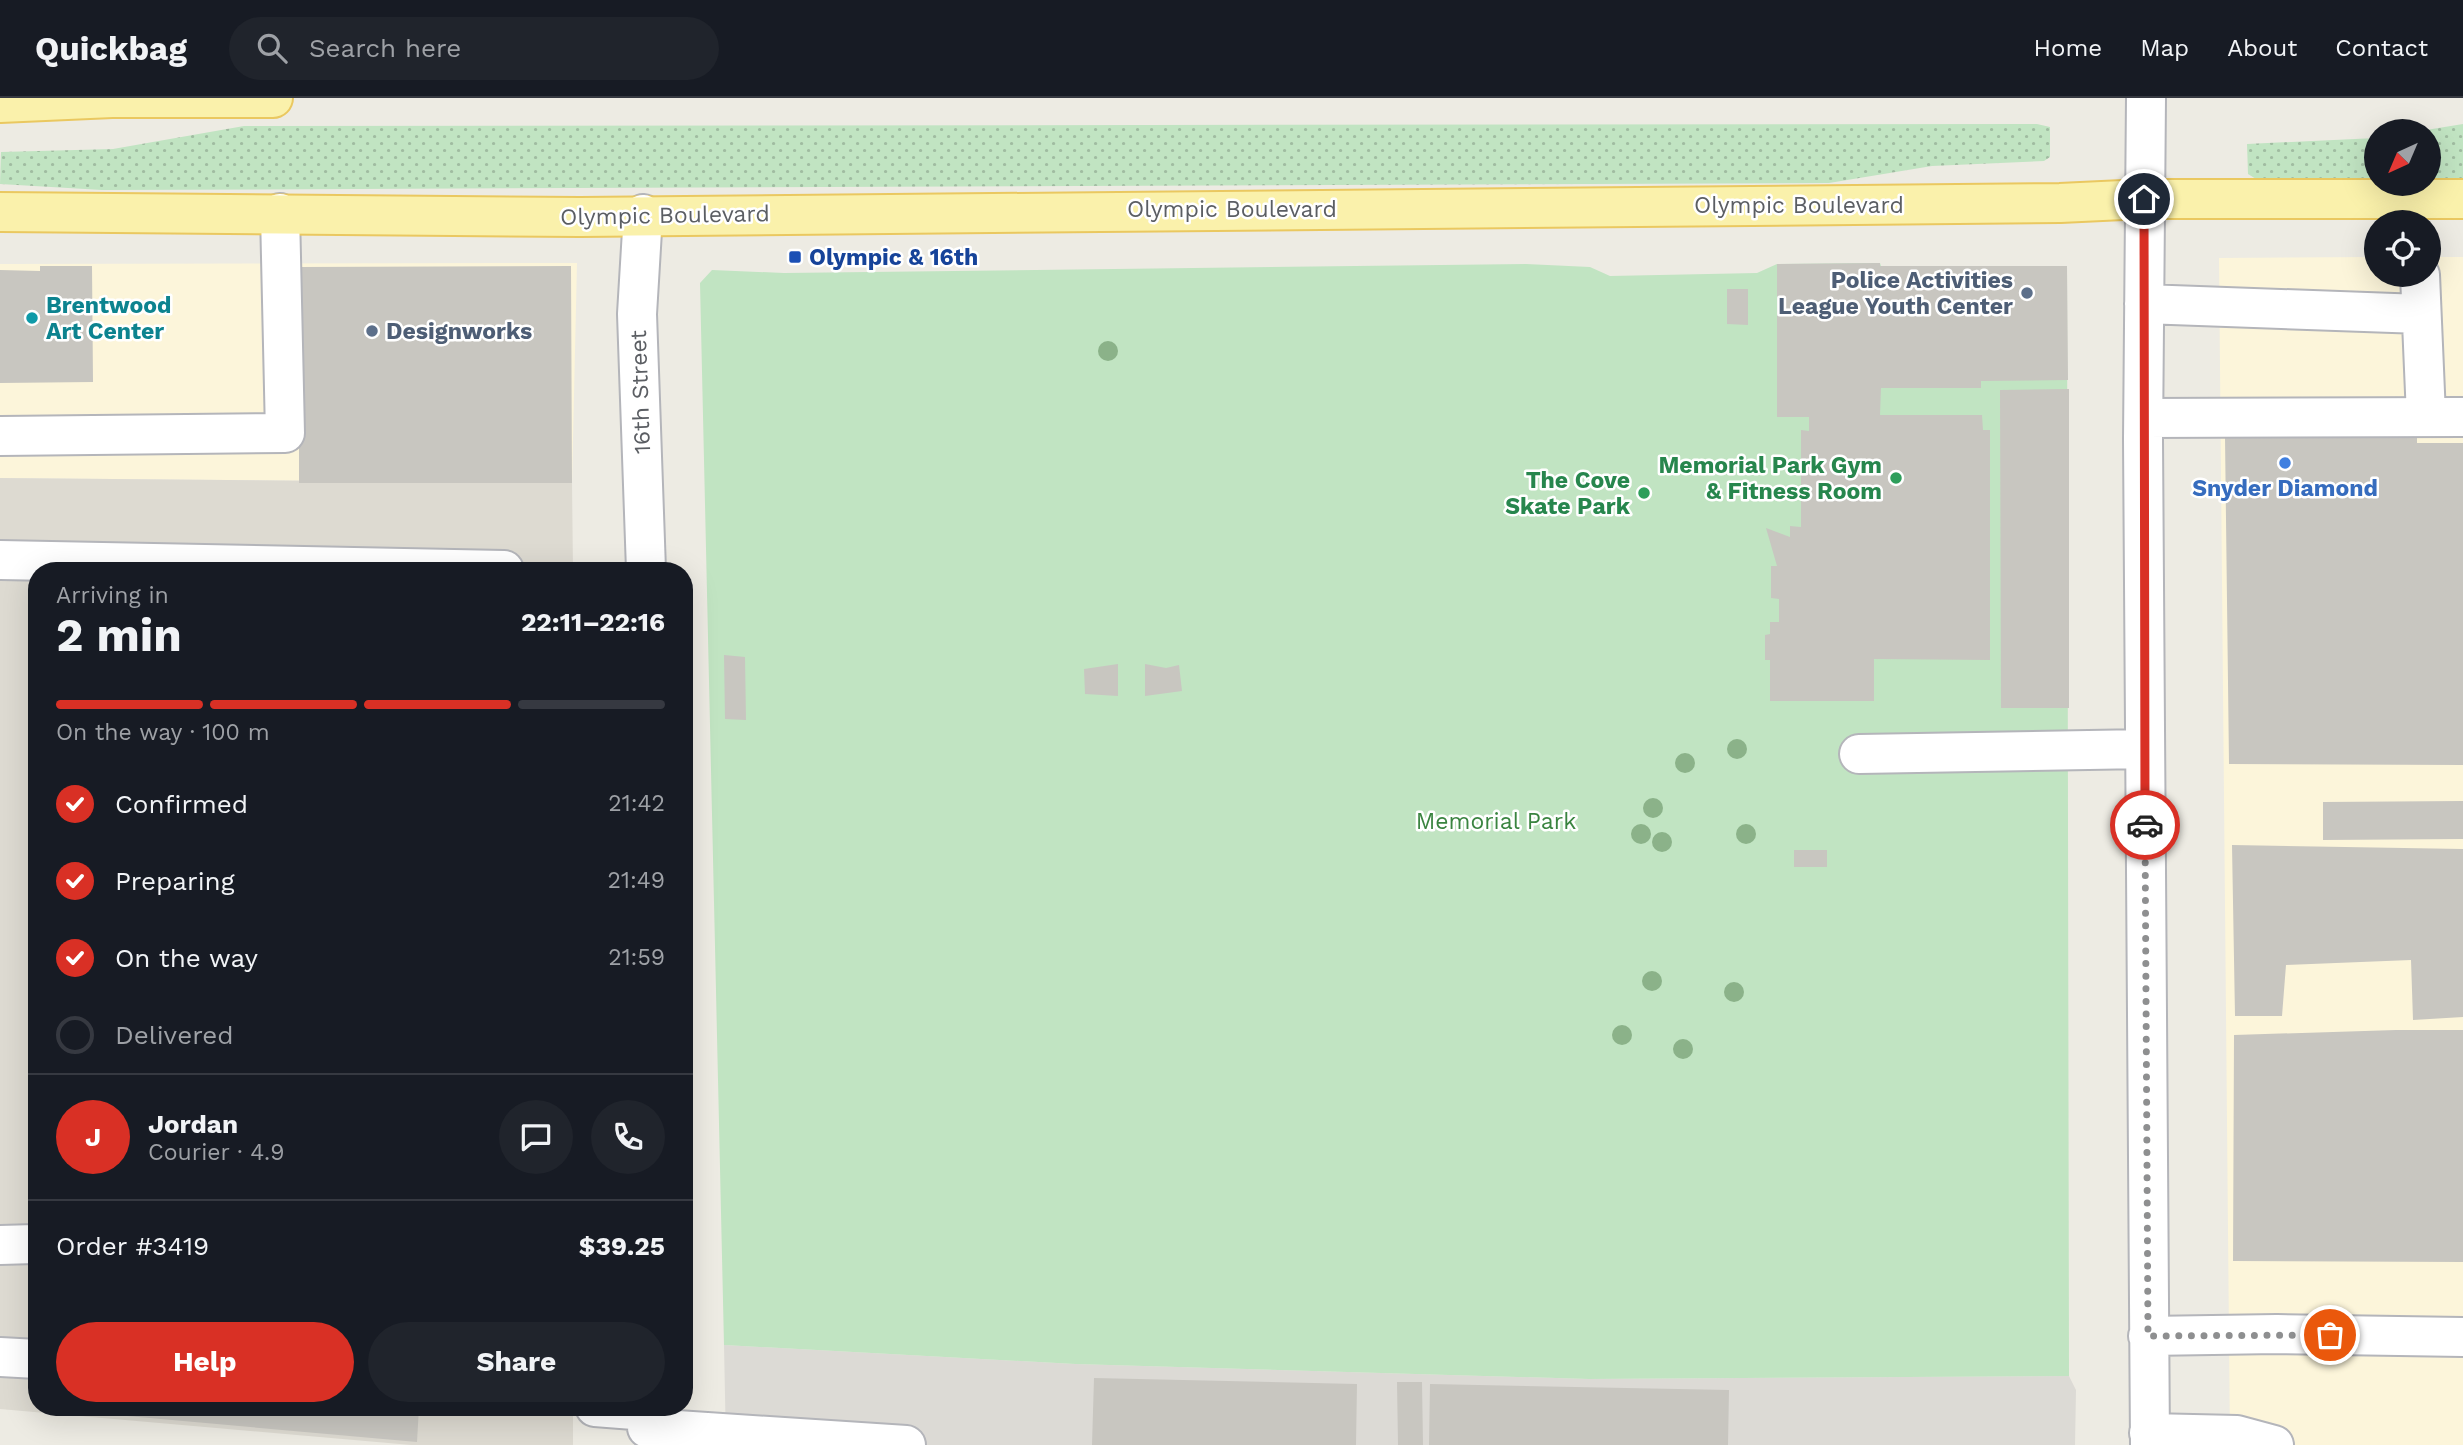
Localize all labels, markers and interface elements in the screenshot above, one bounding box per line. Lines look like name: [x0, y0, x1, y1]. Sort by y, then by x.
search box: [229, 17, 719, 80]
text: Quickbag: [35, 29, 187, 68]
icon: search: [253, 29, 291, 67]
text: Search here: [309, 33, 461, 63]
text: Home: [2034, 34, 2102, 62]
text: Map: [2140, 34, 2189, 62]
text: About: [2227, 34, 2297, 62]
text: Contact: [2335, 34, 2428, 62]
north arrow: [2364, 119, 2441, 196]
map controls: [2364, 119, 2441, 287]
pin: [2114, 169, 2174, 229]
icon: home: [2125, 180, 2163, 218]
street label: Olympic Boulevard: [1694, 192, 1904, 219]
street label: Olympic Boulevard: [1127, 196, 1337, 223]
street label: Olympic Boulevard: [560, 200, 770, 231]
button: locate: [2364, 210, 2441, 287]
place label: Olympic & 16th: [809, 244, 978, 271]
marker: Olympic & 16th: [787, 249, 803, 265]
place label: Police Activities League Youth Center: [1778, 267, 2013, 320]
marker: Police Activities League Youth Center: [2019, 285, 2035, 301]
place label: Brentwood Art Center: [46, 292, 171, 345]
marker: Brentwood Art Center: [24, 310, 40, 326]
place label: Designworks: [386, 318, 532, 345]
marker: Designworks: [364, 323, 380, 339]
street label: 16th Street: [625, 329, 656, 454]
place label: Memorial Park Gym & Fitness Room: [1658, 452, 1882, 505]
marker: Snyder Diamond: [2277, 455, 2293, 471]
place label: The Cove Skate Park: [1505, 467, 1631, 520]
marker: Memorial Park Gym & Fitness Room: [1888, 470, 1904, 486]
place label: Snyder Diamond: [2192, 475, 2378, 502]
marker: The Cove Skate Park: [1636, 485, 1652, 501]
text: Arriving in: [56, 582, 169, 609]
text: 22:11–22:16: [521, 607, 665, 637]
text: 2 min: [56, 608, 182, 662]
text: On the way · 100 m: [56, 719, 270, 746]
icon: check: [56, 785, 94, 823]
text: Confirmed: [115, 789, 248, 819]
text: 21:42: [608, 790, 665, 817]
courier: [2110, 790, 2180, 860]
icon: car: [2126, 806, 2164, 844]
park label: Memorial Park: [1416, 808, 1576, 835]
icon: check: [56, 862, 94, 900]
text: Preparing: [115, 866, 235, 896]
text: 21:49: [608, 867, 665, 894]
icon: check: [56, 939, 94, 977]
text: On the way: [115, 943, 258, 973]
text: 21:59: [608, 944, 665, 971]
text: Delivered: [115, 1020, 234, 1050]
button: chat: [499, 1100, 573, 1174]
button: phone: [591, 1100, 665, 1174]
text: Jordan: [148, 1109, 238, 1139]
text: J: [85, 1122, 101, 1152]
text: Courier · 4.9: [148, 1139, 284, 1166]
text: Order #3419: [56, 1231, 209, 1261]
text: $39.25: [579, 1231, 665, 1261]
pin: [2300, 1305, 2360, 1365]
icon: bag: [2311, 1316, 2349, 1354]
button: Help: [56, 1322, 354, 1402]
button: Share: [368, 1322, 665, 1402]

